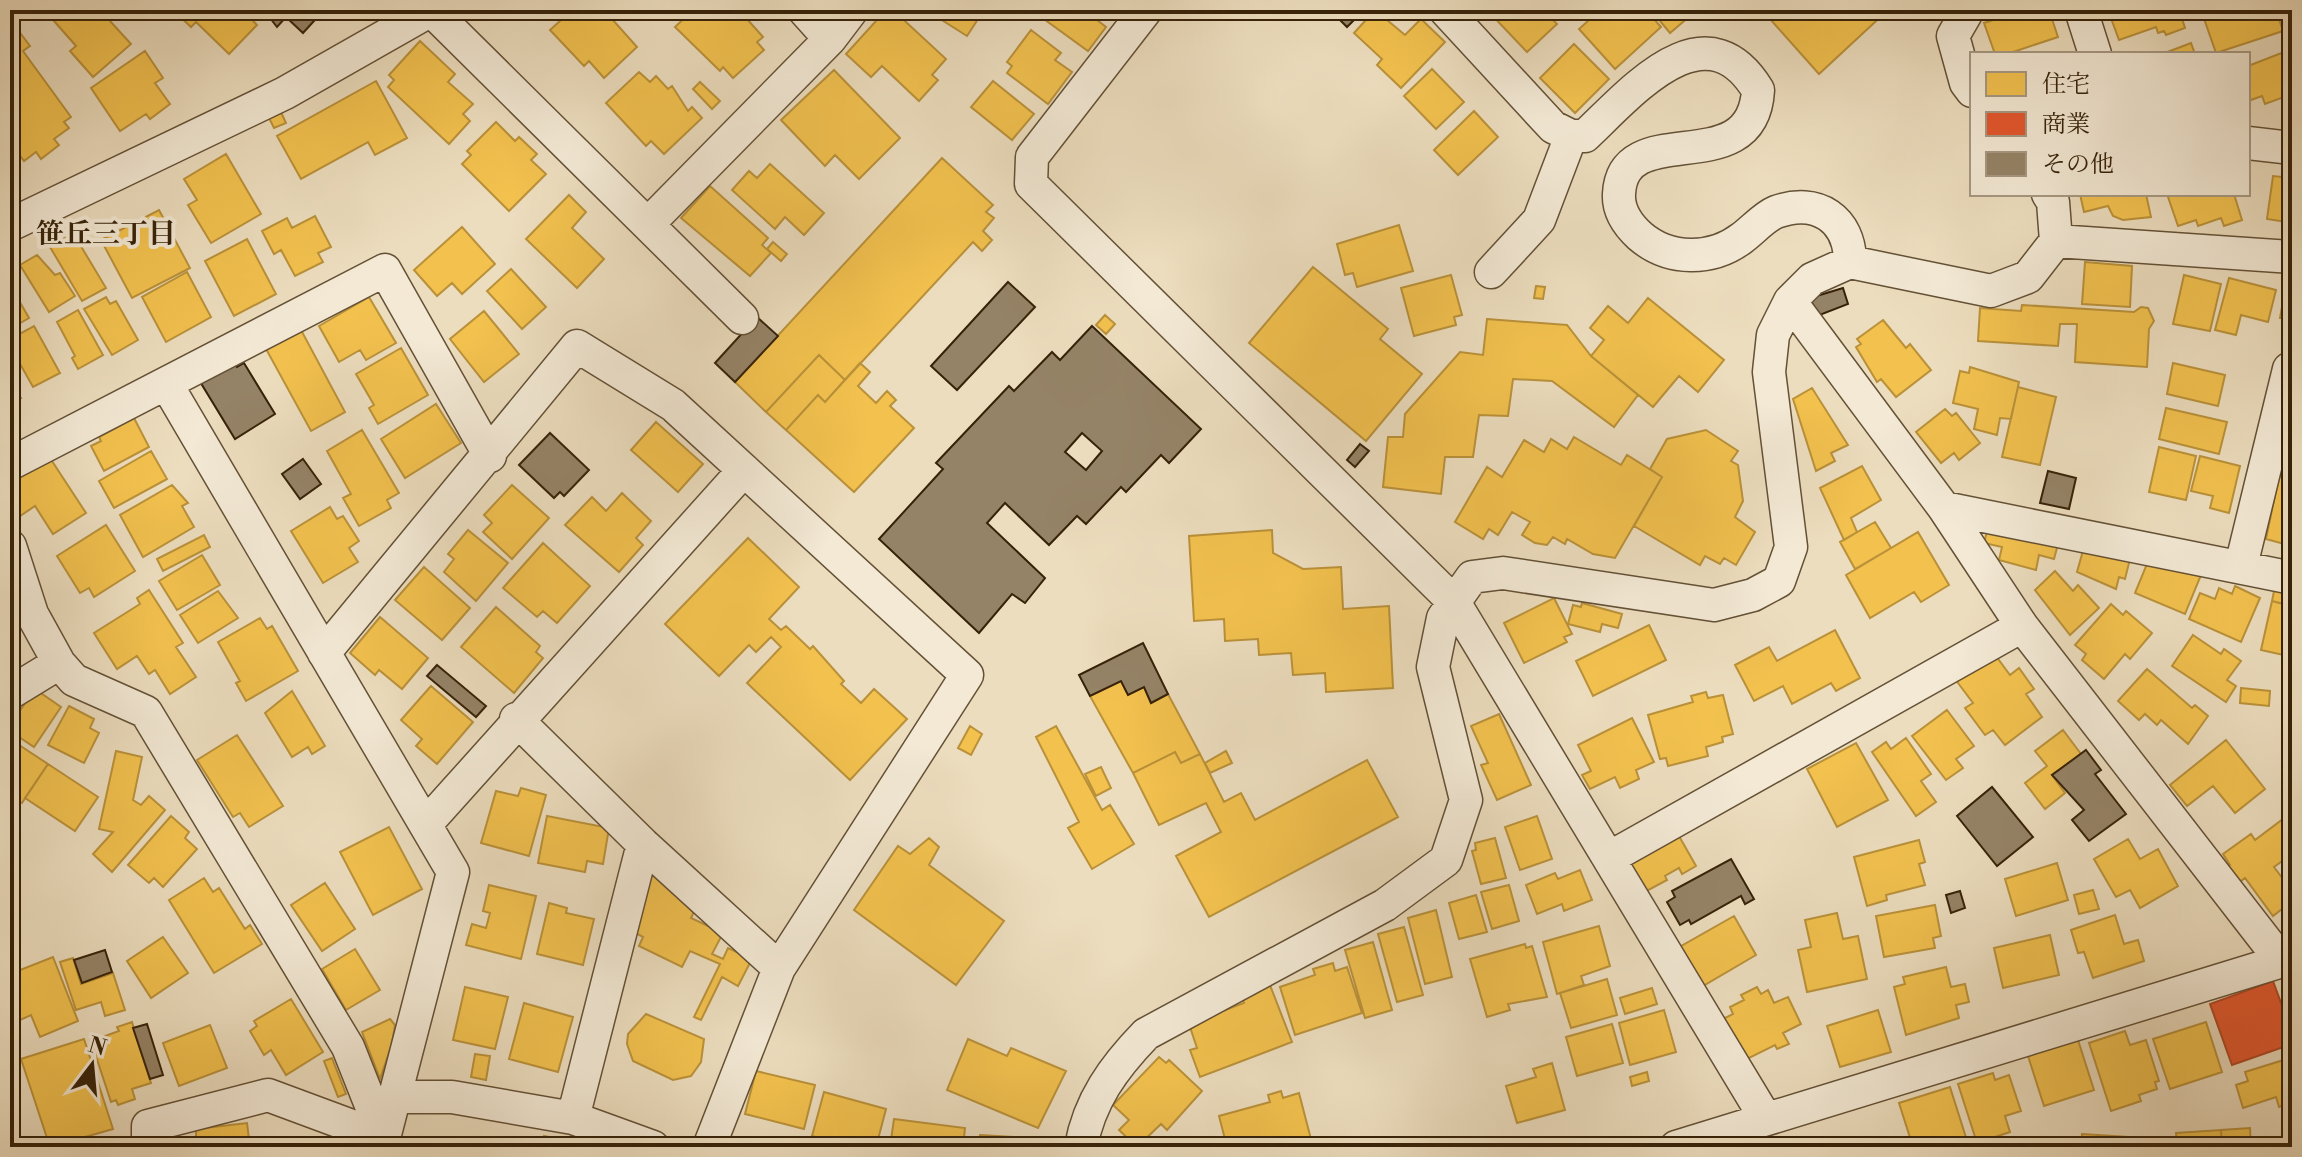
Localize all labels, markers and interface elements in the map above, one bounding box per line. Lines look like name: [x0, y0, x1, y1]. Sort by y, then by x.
legend: [1970, 52, 2250, 196]
text: 住宅: [2042, 70, 2090, 100]
text: 商業: [2042, 110, 2090, 140]
text: その他: [2042, 150, 2114, 180]
district label: 笹丘三丁目: [36, 217, 176, 252]
north arrow: [52, 1025, 132, 1105]
text: N: [85, 1032, 110, 1063]

